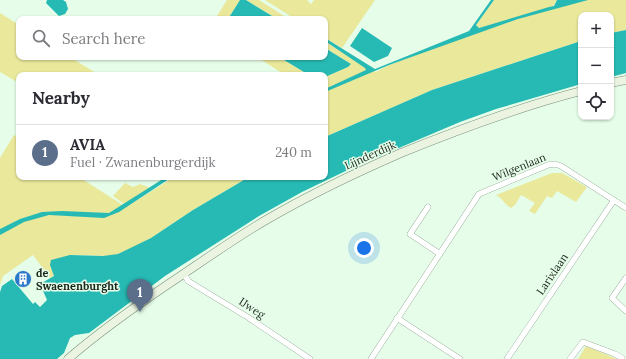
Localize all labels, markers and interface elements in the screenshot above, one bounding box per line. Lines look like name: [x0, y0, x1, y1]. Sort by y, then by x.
map controls: [578, 12, 614, 120]
button: +: [578, 12, 614, 48]
search box: [16, 16, 328, 60]
icon: search: [30, 27, 52, 49]
text: Search here: [62, 29, 145, 48]
button: −: [578, 48, 614, 84]
button: locate: [578, 84, 614, 120]
text: Nearby: [32, 87, 90, 109]
text: AVIA: [70, 135, 105, 154]
street label: Lijnderdijk: [342, 137, 398, 173]
text: 1: [42, 144, 48, 161]
text: 240 m: [275, 144, 312, 161]
street label: Wilgenlaan: [490, 150, 548, 184]
text: Fuel · Zwanenburgerdijk: [70, 154, 215, 171]
your location: [354, 238, 374, 258]
street label: Larixlaan: [533, 250, 571, 297]
place label: de Swaenenburght: [36, 266, 119, 293]
building icon: de Swaenenburght: [13, 269, 33, 289]
pin: 1: [127, 279, 153, 312]
street label: IJweg: [236, 294, 269, 322]

